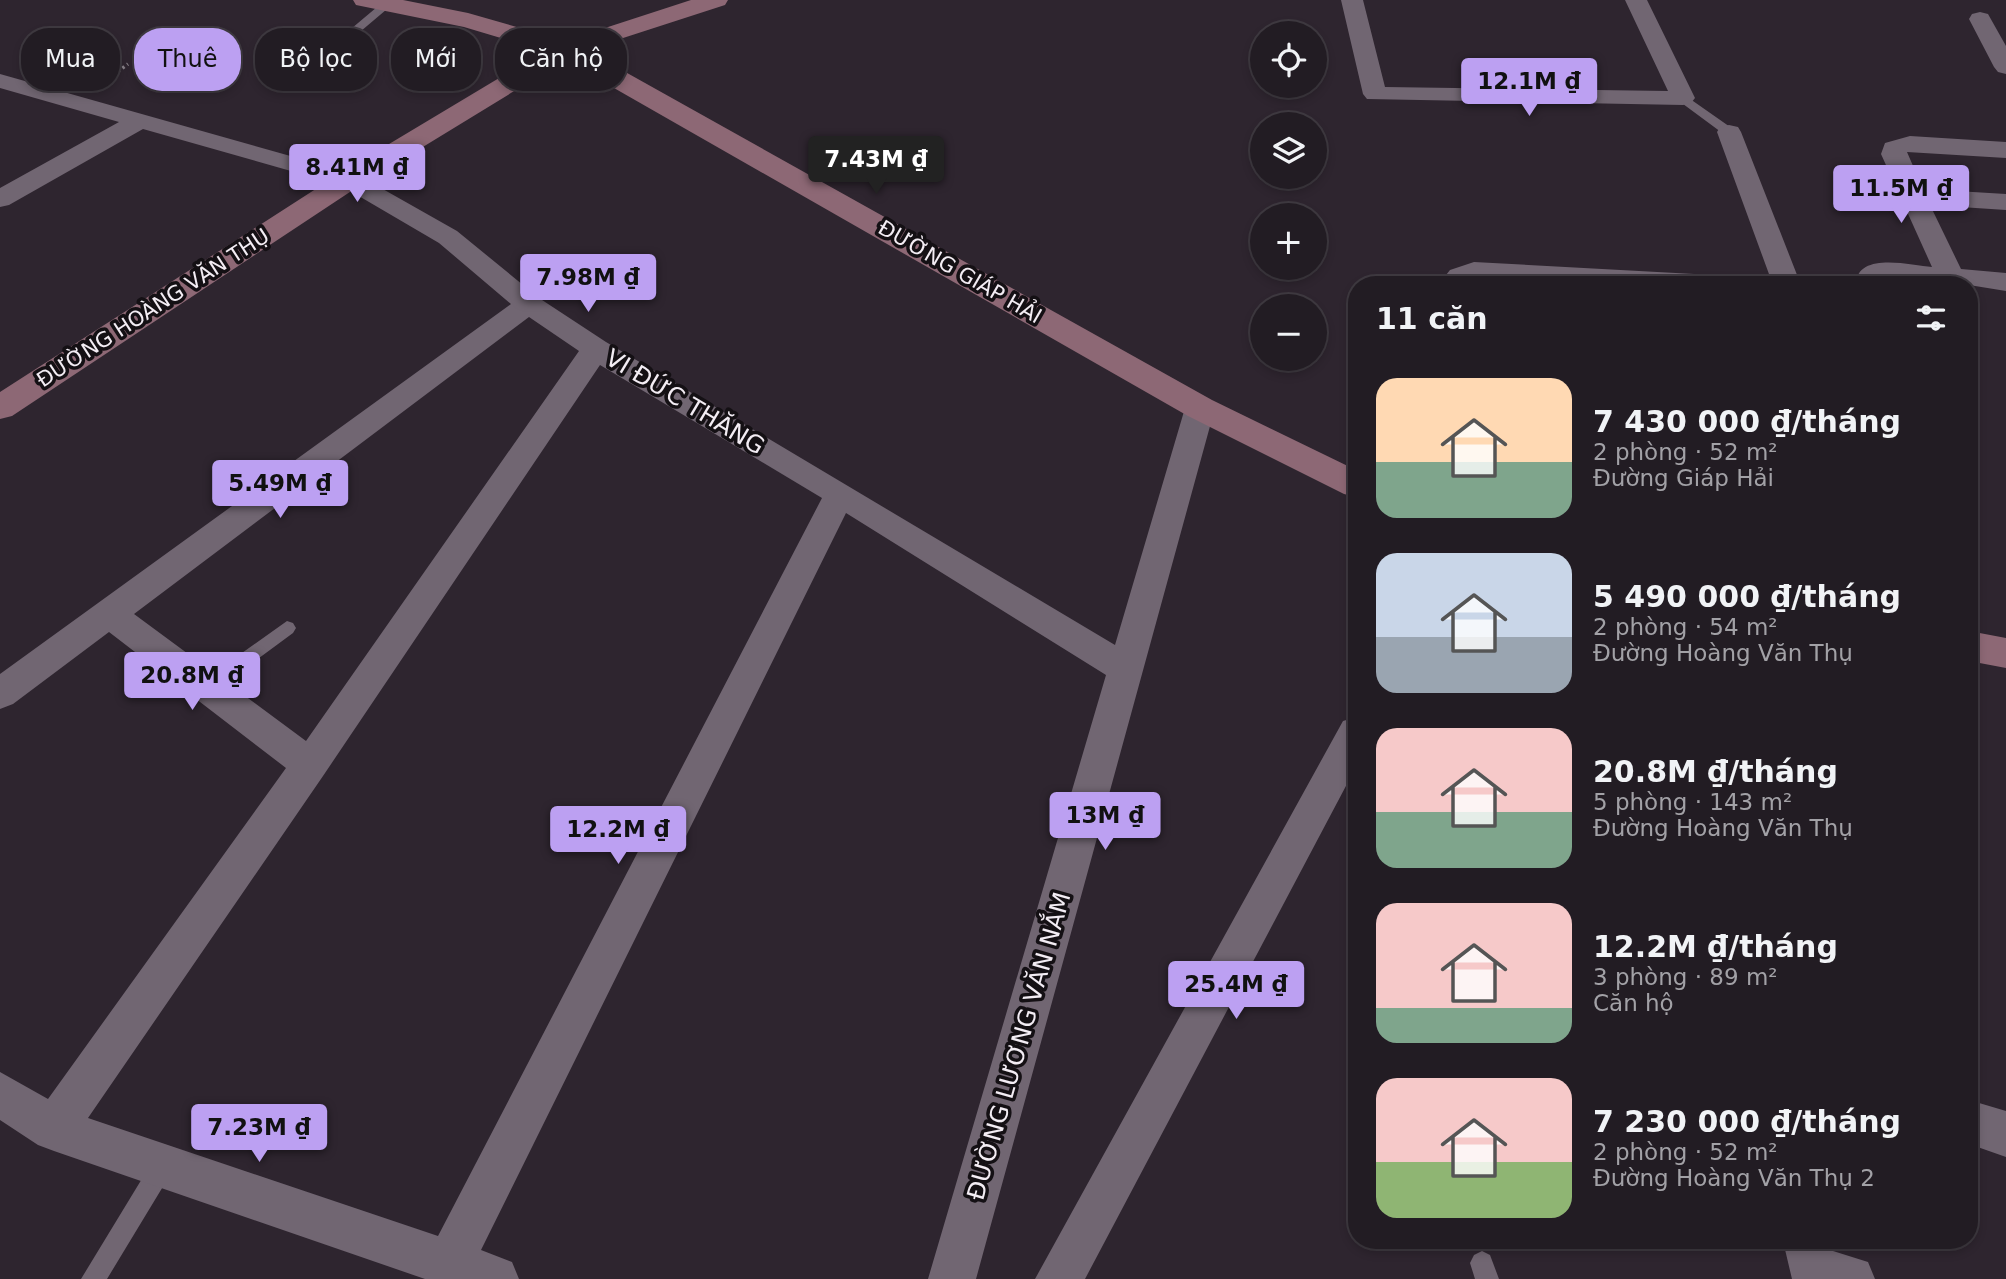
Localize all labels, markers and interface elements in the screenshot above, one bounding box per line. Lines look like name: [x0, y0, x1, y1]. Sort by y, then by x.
map controls: [1250, 21, 1327, 371]
button: locate: [1250, 21, 1327, 98]
chip: Mua: [21, 28, 120, 91]
chip: Thuê: [134, 28, 241, 91]
chip: Bộ lọc: [255, 28, 377, 91]
chip: Mới: [391, 28, 481, 91]
chip: Căn hộ: [495, 28, 627, 91]
pin: 12.1M ₫: [1464, 58, 1594, 118]
text: 12.1M ₫: [1477, 68, 1581, 94]
button: layers: [1250, 112, 1327, 189]
pin: 7.43M ₫: [811, 136, 941, 196]
pin: 8.41M ₫: [292, 144, 422, 204]
text: 7.43M ₫: [824, 146, 928, 172]
text: 8.41M ₫: [305, 154, 409, 180]
pin: 11.5M ₫: [1836, 166, 1966, 225]
text: 11.5M ₫: [1849, 175, 1953, 201]
button: +: [1250, 203, 1327, 280]
street label: ĐƯỜNG GIÁP HẢI: [874, 214, 1047, 329]
street label: ĐƯỜNG HOÀNG VĂN THỤ: [31, 222, 274, 392]
pin: 7.98M ₫: [523, 254, 653, 314]
text: 7.98M ₫: [536, 264, 640, 290]
button: −: [1250, 294, 1327, 371]
icon: filters: [1912, 299, 1950, 337]
text: 11 căn: [1376, 301, 1488, 336]
street label: VI ĐỨC THĂNG: [600, 342, 771, 460]
text: 7 430 000 ₫/tháng: [1593, 404, 1901, 439]
icon: home: [1432, 406, 1516, 490]
text: 2 phòng · 52 m²: [1593, 439, 1778, 465]
pin: 5.49M ₫: [215, 461, 345, 520]
text: Đường Giáp Hải: [1593, 465, 1774, 491]
text: 5.49M ₫: [228, 470, 332, 496]
text: 5 490 000 ₫/tháng: [1593, 579, 1901, 614]
icon: home: [1432, 581, 1516, 665]
text: 2 phòng · 54 m²: [1593, 614, 1778, 640]
text: Đường Hoàng Văn Thụ: [1593, 640, 1853, 666]
pin: 20.8M ₫: [127, 652, 257, 712]
text: 20.8M ₫: [140, 662, 244, 688]
text: 20.8M ₫/tháng: [1593, 754, 1838, 789]
icon: home: [1432, 756, 1516, 840]
text: 5 phòng · 143 m²: [1593, 789, 1792, 815]
pin: 13M ₫: [1056, 792, 1154, 852]
text: 13M ₫: [1066, 802, 1144, 828]
pin: 12.2M ₫: [553, 806, 683, 866]
text: Đường Hoàng Văn Thụ: [1593, 815, 1853, 841]
text: 12.2M ₫: [566, 816, 670, 842]
street label: ĐƯỜNG LƯƠNG VĂN NẮM: [958, 888, 1076, 1203]
text: 12.2M ₫/tháng: [1593, 929, 1838, 964]
icon: home: [1432, 931, 1516, 1015]
pin: 25.4M ₫: [1171, 962, 1301, 1021]
text: 3 phòng · 89 m²: [1593, 964, 1778, 990]
text: 25.4M ₫: [1184, 971, 1288, 997]
text: Căn hộ: [1593, 990, 1674, 1016]
pin: 7.23M ₫: [194, 1104, 324, 1164]
text: 7 230 000 ₫/tháng: [1593, 1104, 1901, 1139]
icon: home: [1432, 1106, 1516, 1190]
text: 7.23M ₫: [207, 1114, 311, 1140]
text: 2 phòng · 52 m²: [1593, 1139, 1778, 1165]
text: Đường Hoàng Văn Thụ 2: [1593, 1165, 1875, 1191]

